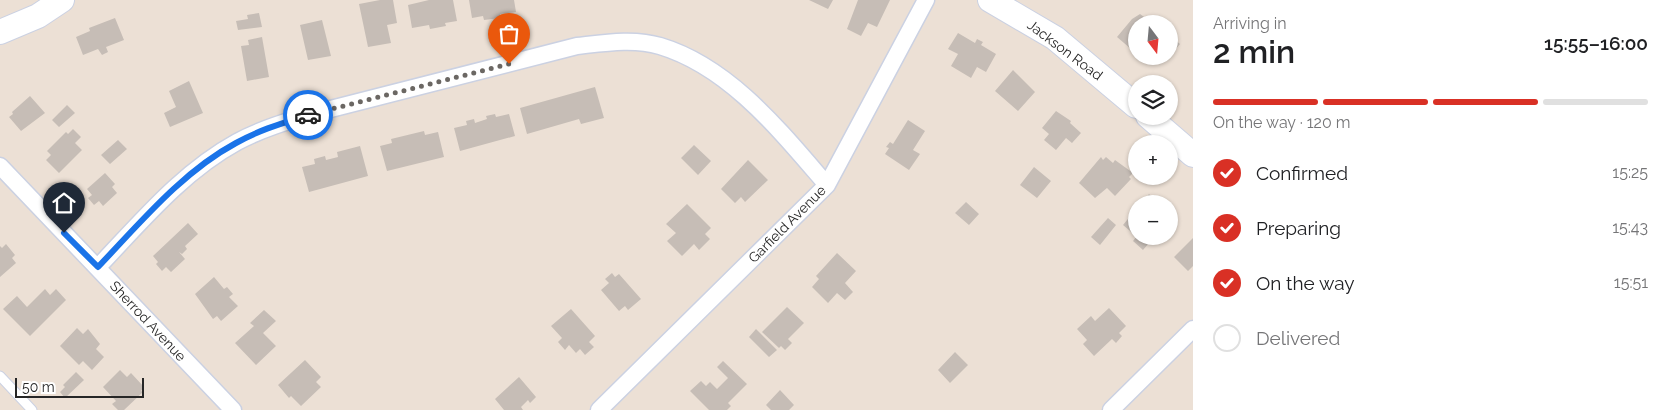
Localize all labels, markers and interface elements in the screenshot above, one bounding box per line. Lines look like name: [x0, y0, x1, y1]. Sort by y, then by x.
pin: [488, 13, 530, 64]
text: Arriving in: [1213, 14, 1287, 33]
north arrow: [1128, 15, 1178, 65]
map controls: [1128, 15, 1178, 245]
street label: Jackson Road: [1024, 17, 1106, 83]
icon: bag: [495, 20, 523, 48]
text: 15:55–16:00: [1544, 32, 1648, 54]
text: 2 min: [1213, 33, 1295, 70]
button: layers: [1128, 75, 1178, 125]
courier: [283, 90, 333, 140]
icon: car: [294, 101, 322, 129]
text: On the way · 120 m: [1213, 113, 1351, 132]
button: +: [1128, 135, 1178, 185]
icon: check: [1213, 159, 1241, 187]
text: Confirmed: [1256, 162, 1348, 184]
text: 15:25: [1612, 163, 1648, 182]
pin: [43, 182, 85, 233]
street label: Garfield Avenue: [745, 182, 829, 266]
icon: home: [50, 189, 78, 217]
button: −: [1128, 195, 1178, 245]
icon: check: [1213, 214, 1241, 242]
text: Preparing: [1256, 217, 1341, 239]
text: 15:43: [1612, 218, 1648, 237]
icon: check: [1213, 269, 1241, 297]
text: On the way: [1256, 272, 1355, 294]
text: 15:51: [1614, 273, 1648, 292]
street label: Sherrod Avenue: [107, 278, 189, 364]
text: Delivered: [1256, 327, 1340, 349]
scale bar: [15, 375, 144, 398]
text: 50 m: [22, 379, 55, 395]

